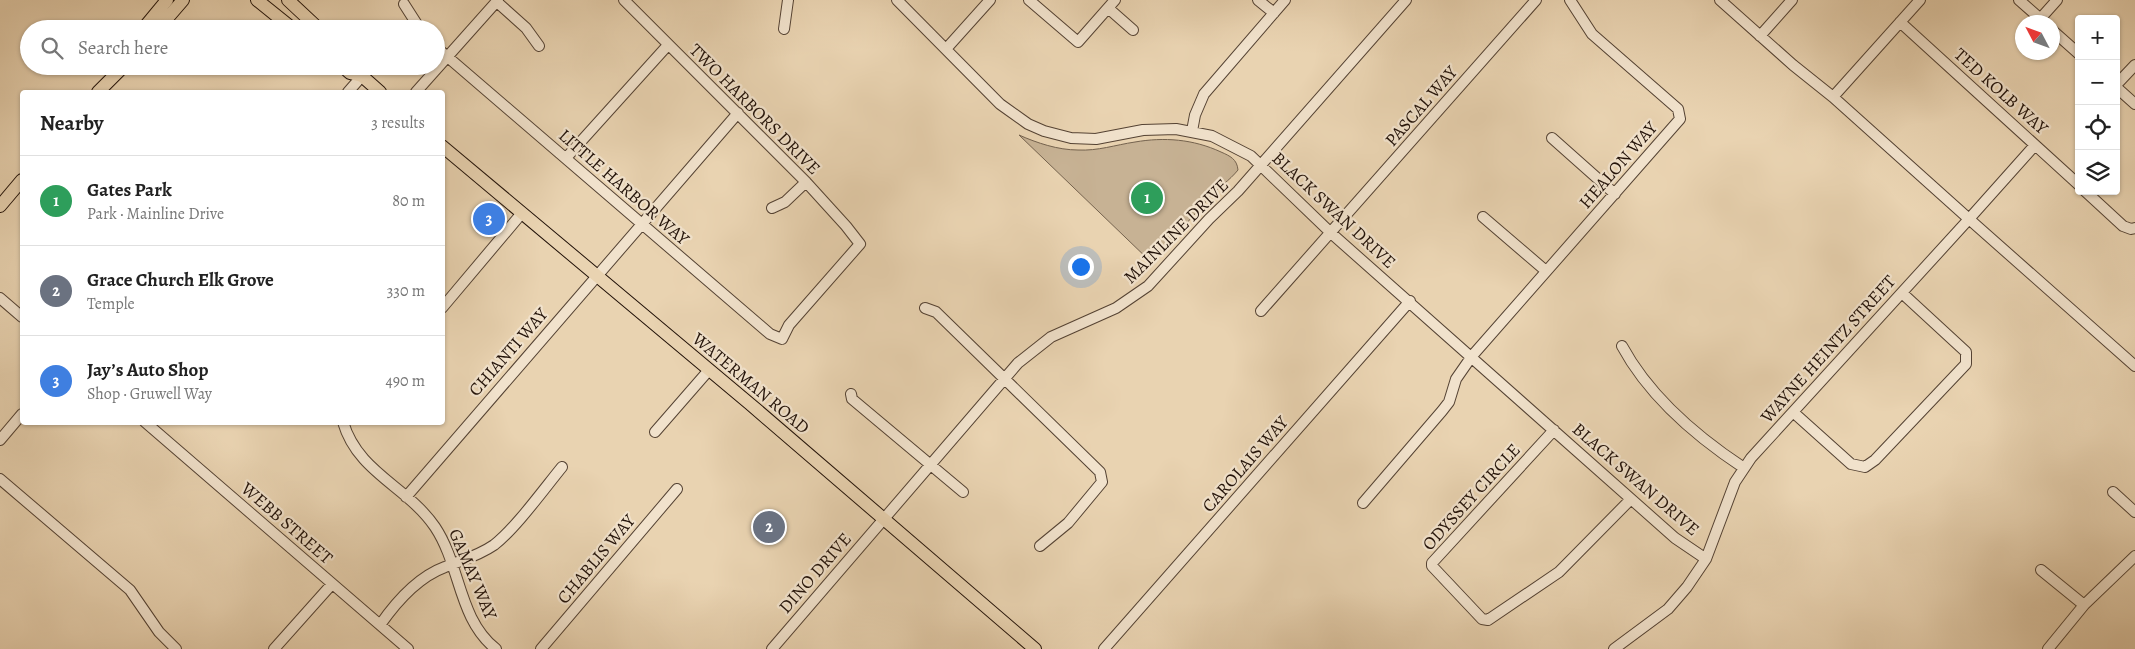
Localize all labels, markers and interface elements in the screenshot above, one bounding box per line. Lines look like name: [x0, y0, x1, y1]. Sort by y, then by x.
north arrow: [2015, 15, 2060, 60]
map controls: [2075, 15, 2120, 195]
button: +: [2075, 15, 2120, 60]
search box: [20, 20, 445, 75]
icon: search: [38, 34, 66, 62]
text: Search here: [78, 35, 168, 61]
street label: TWO HARBORS DRIVE: [684, 38, 826, 180]
street label: TED KOLB WAY: [1949, 42, 2054, 141]
street label: PASCAL WAY: [1379, 60, 1464, 151]
button: −: [2075, 60, 2120, 105]
button: locate: [2075, 105, 2120, 150]
text: Nearby: [40, 109, 103, 137]
text: 3 results: [371, 112, 425, 134]
street label: HEALON WAY: [1573, 115, 1663, 214]
street label: LITTLE HARBOR WAY: [554, 124, 695, 251]
street label: BLACK SWAN DRIVE: [1267, 146, 1401, 274]
button: layers: [2075, 150, 2120, 195]
street label: MAINLINE DRIVE: [1118, 173, 1234, 289]
text: Gates Park: [87, 177, 172, 203]
pin: 1: [1131, 179, 1163, 217]
text: 1: [53, 190, 59, 212]
text: 80 m: [392, 190, 425, 212]
pin: 3: [473, 200, 505, 238]
text: Park · Mainline Drive: [87, 203, 224, 225]
your location: [1068, 254, 1094, 280]
text: Grace Church Elk Grove: [87, 267, 274, 293]
street label: WAYNE HEINTZ STREET: [1755, 270, 1901, 429]
text: 2: [52, 280, 60, 302]
text: 330 m: [387, 280, 425, 302]
text: Temple: [87, 293, 135, 315]
street label: CHIANTI WAY: [463, 302, 554, 401]
street label: WATERMAN ROAD: [687, 326, 815, 439]
text: Jay’s Auto Shop: [87, 357, 208, 383]
text: 3: [53, 370, 59, 392]
text: 490 m: [385, 370, 425, 392]
text: Shop · Gruwell Way: [87, 383, 212, 405]
street label: CAROLAIS WAY: [1196, 410, 1294, 517]
street label: BLACK SWAN DRIVE: [1567, 417, 1705, 541]
street label: ODYSSEY CIRCLE: [1417, 438, 1525, 556]
street label: WEBB STREET: [235, 476, 338, 570]
street label: CHABLIS WAY: [552, 508, 641, 609]
pin: 2: [753, 508, 785, 546]
street label: GAMAY WAY: [443, 525, 503, 624]
street label: DINO DRIVE: [773, 527, 857, 619]

